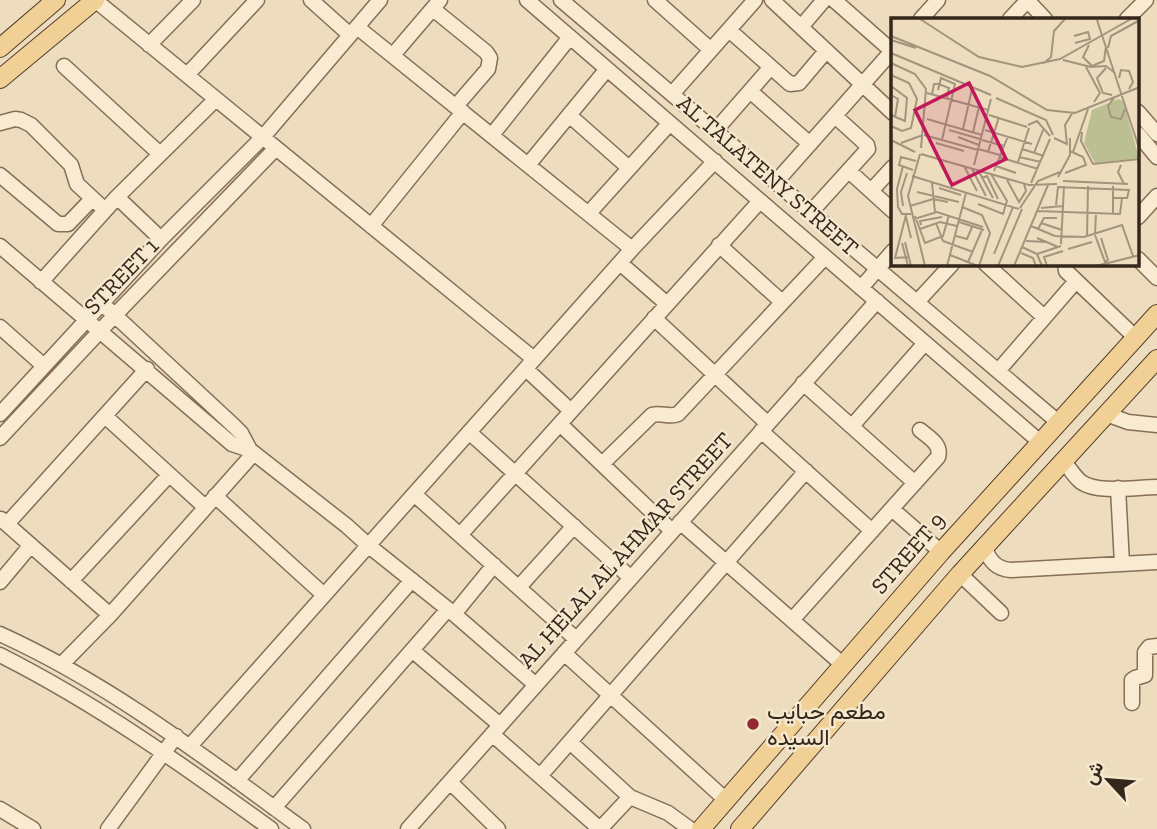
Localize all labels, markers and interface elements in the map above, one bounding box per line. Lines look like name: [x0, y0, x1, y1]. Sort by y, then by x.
inset map: [891, 18, 1140, 266]
street label: AL TALATENY STREET: [672, 89, 864, 261]
street label: STREET 1: [78, 232, 164, 320]
street label: AL HELAL AL AHMAR STREET: [512, 426, 738, 674]
street label: STREET 9: [865, 506, 951, 600]
place label: مطعم حبايب السيده: [767, 697, 886, 751]
marker: مطعم حبايب السيده: [745, 716, 761, 732]
north arrow: [1073, 745, 1143, 815]
text: ش: [1078, 757, 1109, 788]

